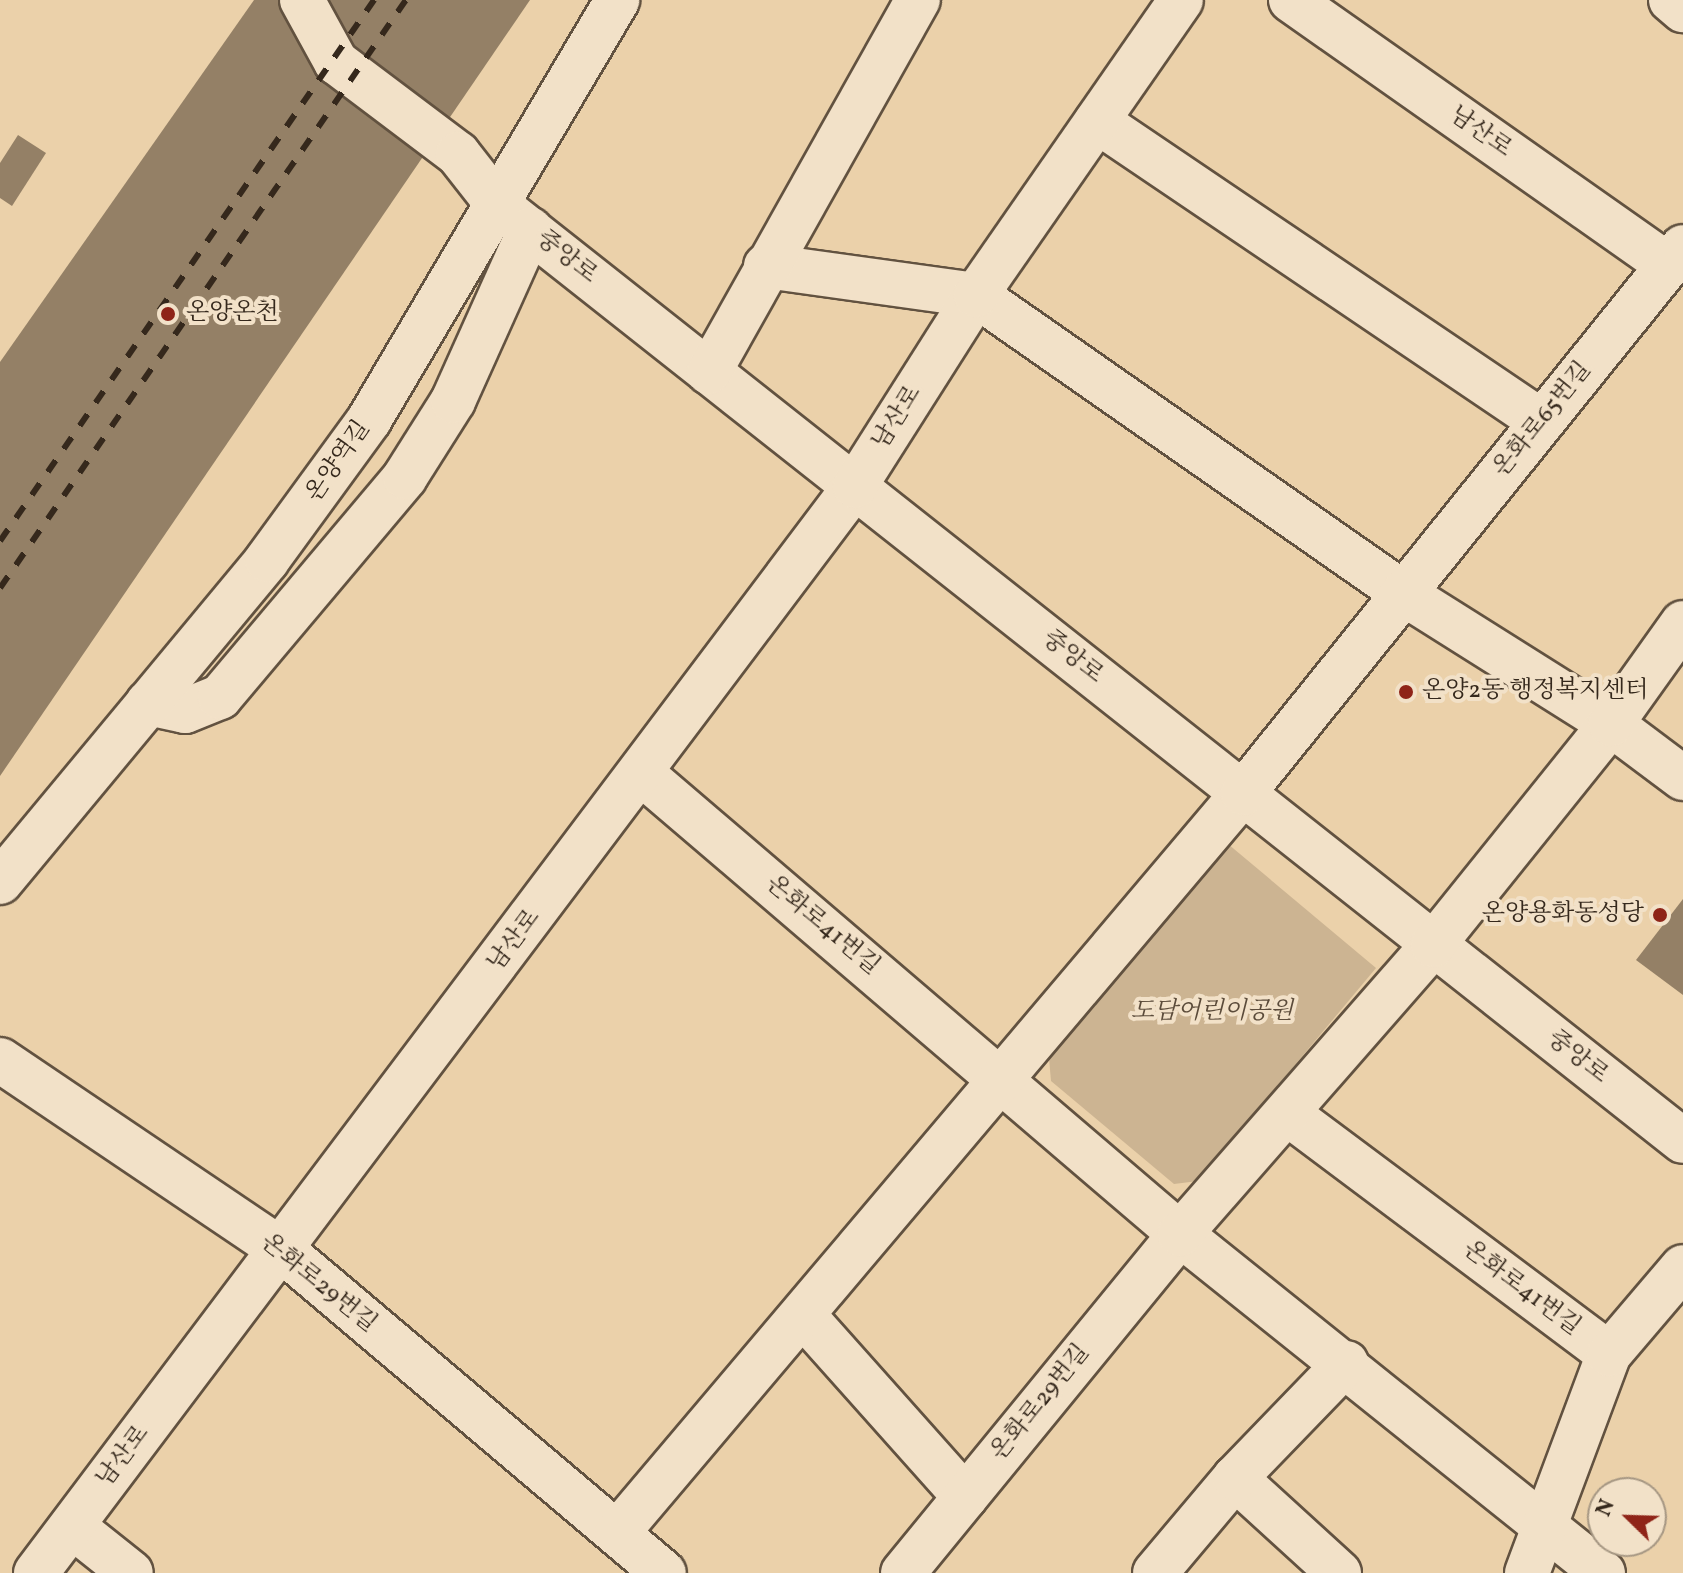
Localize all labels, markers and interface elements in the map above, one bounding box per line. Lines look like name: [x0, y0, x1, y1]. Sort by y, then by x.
street label: 남산로: [1443, 101, 1517, 165]
street label: 중앙로: [530, 225, 602, 291]
place label: 온양온천: [186, 300, 279, 328]
marker: 온양온천: [157, 303, 179, 325]
street label: 온화로65번길: [1488, 357, 1598, 483]
street label: 남산로: [867, 381, 929, 455]
street label: 온양역길: [301, 416, 377, 508]
street label: 중앙로: [1036, 625, 1108, 691]
place label: 온양2동 행정복지센터: [1422, 678, 1648, 706]
marker: 온양2동 행정복지센터: [1397, 683, 1415, 701]
street label: 온화로41번길: [759, 870, 885, 982]
place label: 온양용화동성당: [1482, 901, 1644, 929]
street label: 남산로: [483, 905, 547, 977]
marker: 온양용화동성당: [1651, 906, 1669, 924]
park label: 도담어린이공원: [1131, 999, 1293, 1027]
street label: 중앙로: [1541, 1025, 1613, 1091]
street label: 온화로29번길: [254, 1228, 382, 1340]
street label: 온화로41번길: [1457, 1236, 1585, 1342]
street label: 온화로29번길: [985, 1339, 1097, 1467]
street label: 남산로: [92, 1421, 156, 1493]
north arrow: [1587, 1477, 1667, 1557]
text: N: [1589, 1495, 1624, 1522]

